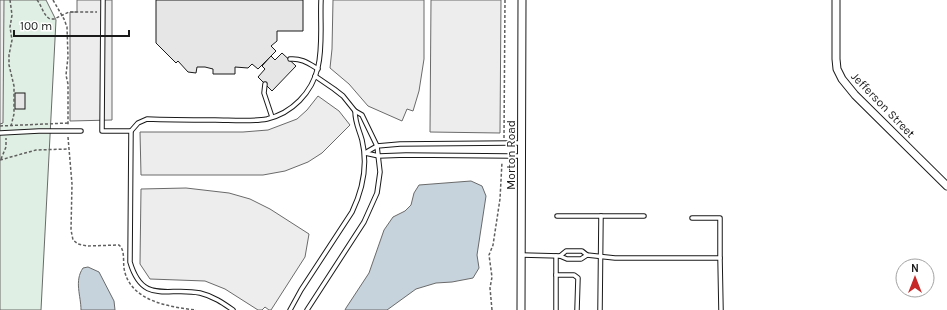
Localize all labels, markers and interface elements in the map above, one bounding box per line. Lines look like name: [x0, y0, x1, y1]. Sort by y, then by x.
scale bar: [14, 12, 129, 38]
text: 100 m: [20, 19, 52, 33]
street label: Jefferson Street: [848, 69, 918, 141]
street label: Morton Road: [504, 120, 518, 190]
north arrow: [895, 258, 935, 298]
text: N: [911, 262, 919, 275]

